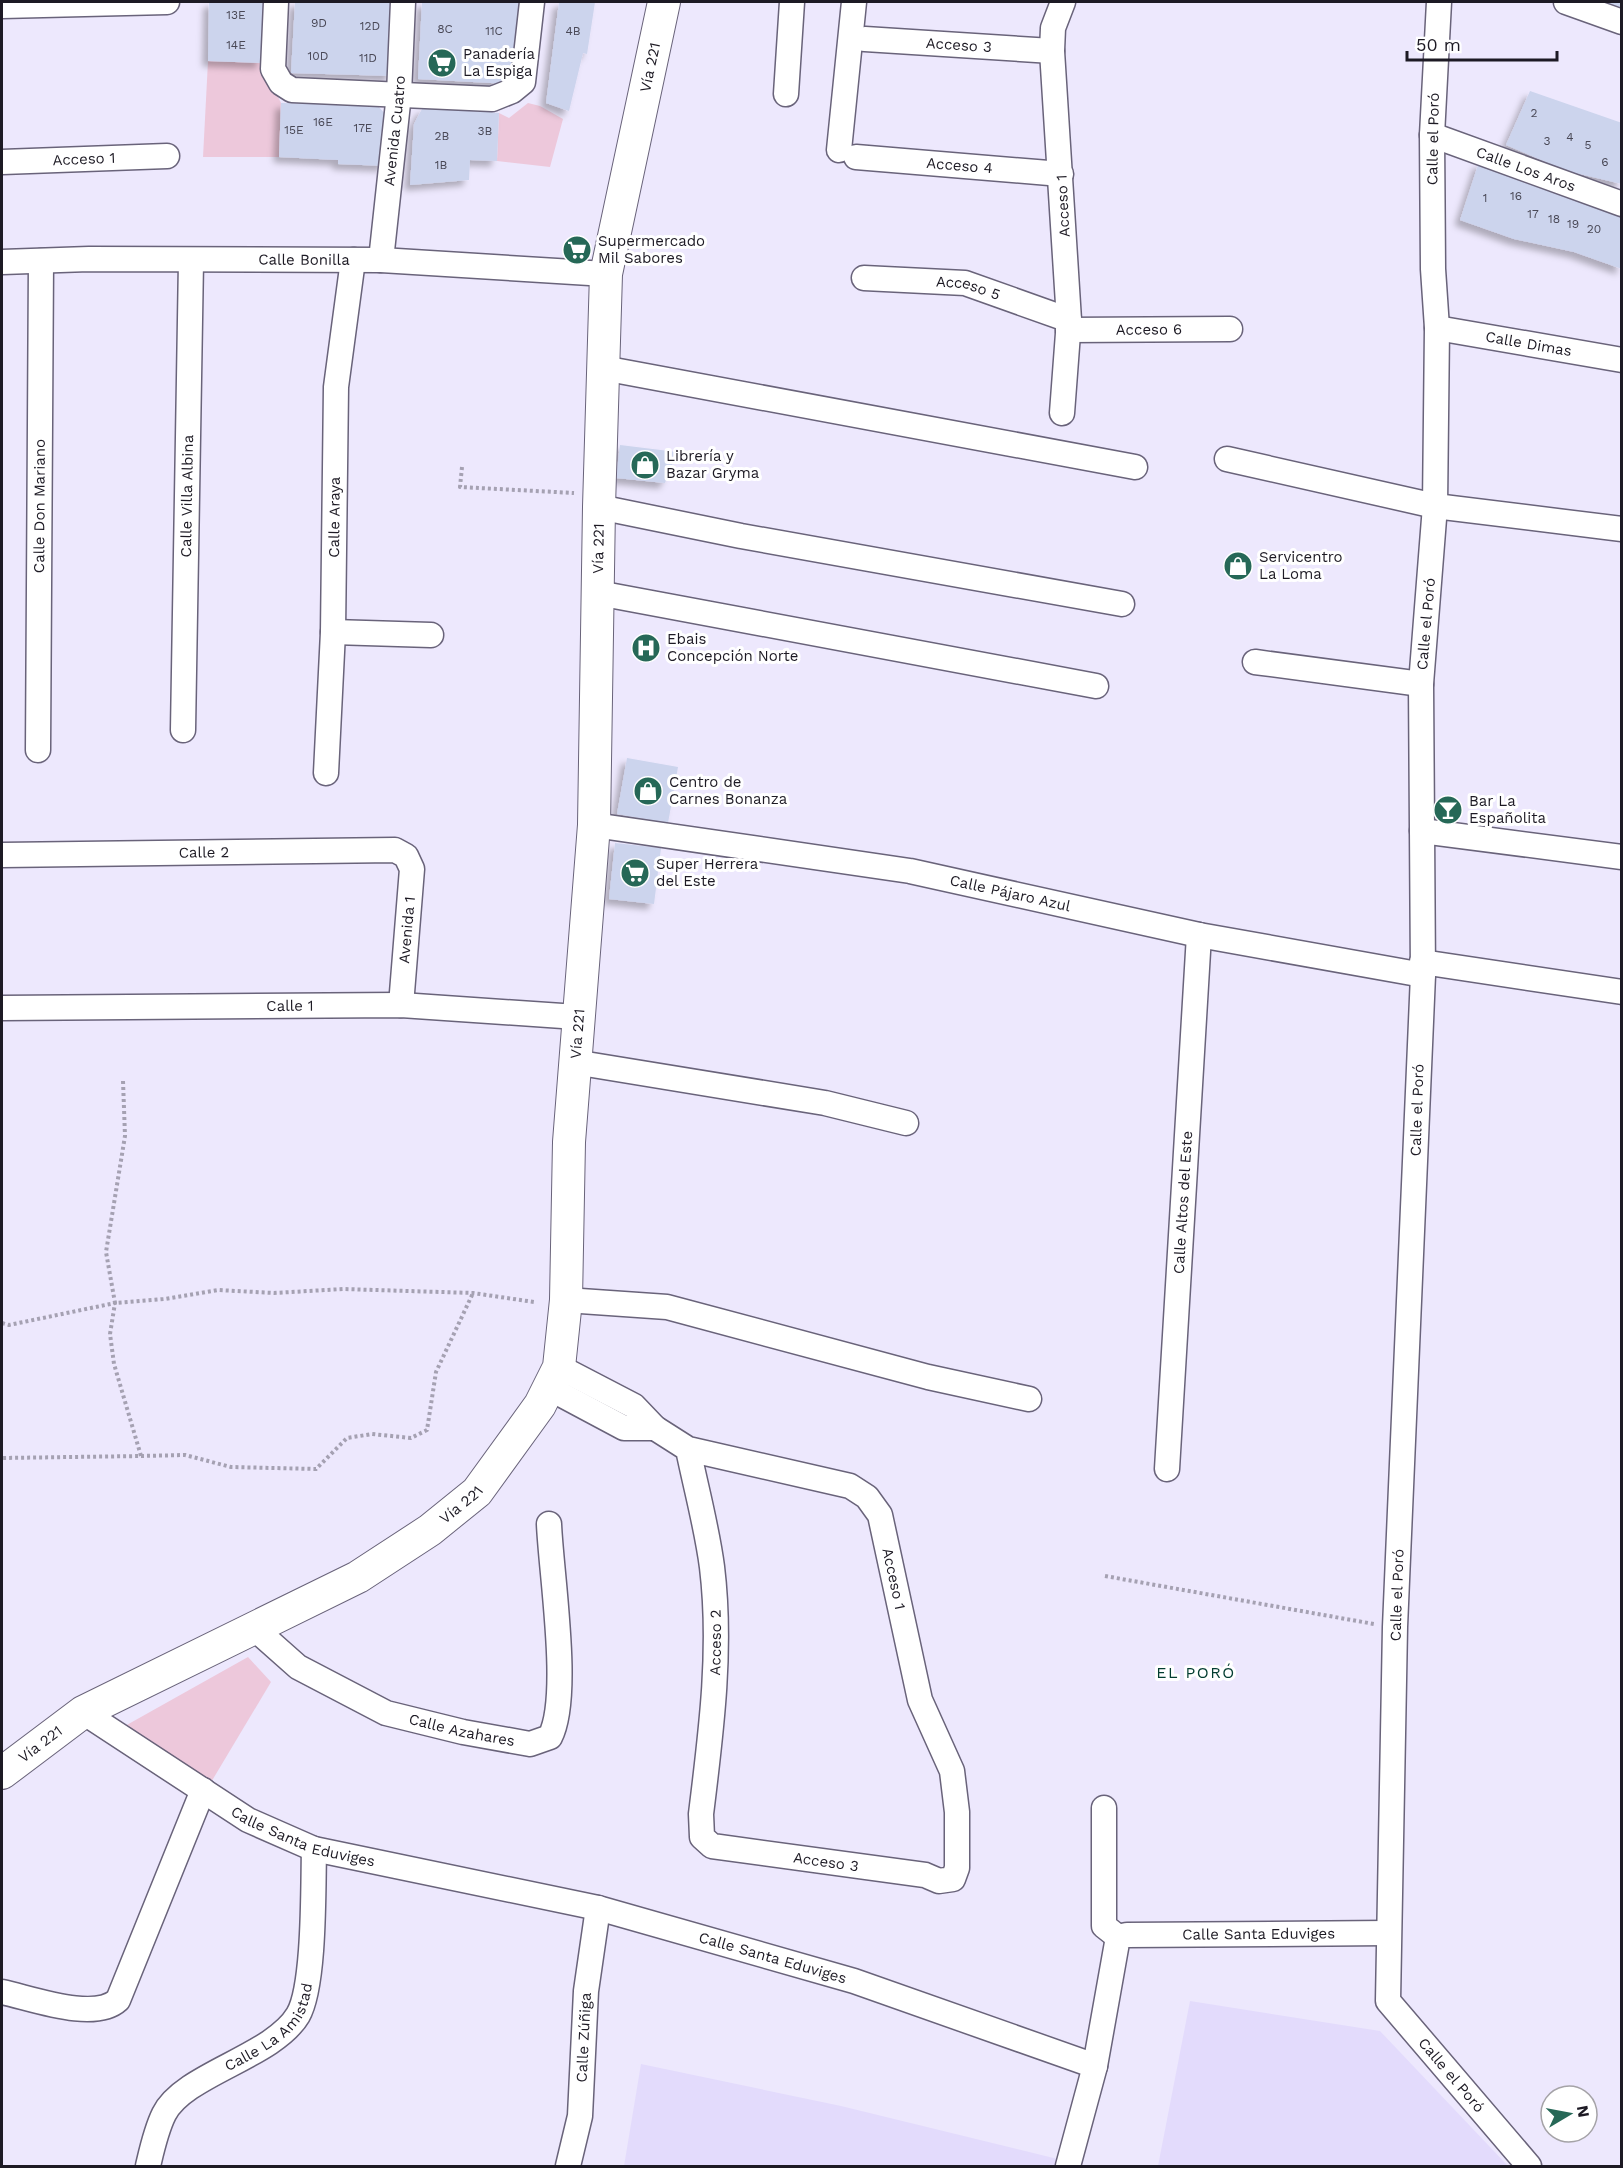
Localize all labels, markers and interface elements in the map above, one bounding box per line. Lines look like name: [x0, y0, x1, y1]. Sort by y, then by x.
house number: 13E: [226, 8, 246, 22]
house number: 9D: [311, 16, 327, 30]
house number: 12D: [360, 19, 380, 33]
house number: 8C: [437, 22, 453, 36]
house number: 11C: [485, 24, 503, 38]
house number: 4B: [565, 24, 581, 38]
scale bar: [1407, 24, 1557, 62]
street label: Acceso 3: [925, 34, 992, 56]
text: 50 m: [1416, 34, 1461, 55]
house number: 14E: [226, 38, 246, 52]
street label: Vía 221: [636, 41, 664, 94]
place label: Panadería La Espiga: [463, 45, 536, 80]
supermarket icon: Panadería La Espiga: [426, 47, 458, 79]
house number: 10D: [308, 49, 328, 63]
house number: 11D: [359, 51, 377, 65]
street label: Avenida Cuatro: [380, 75, 409, 187]
street label: Calle el Poró: [1423, 93, 1443, 185]
house number: 2: [1531, 106, 1538, 120]
house number: 16E: [313, 115, 333, 129]
house number: 17E: [353, 121, 373, 135]
house number: 15E: [284, 123, 304, 137]
house number: 3B: [478, 124, 493, 138]
house number: 2B: [435, 129, 450, 143]
house number: 4: [1566, 130, 1574, 144]
house number: 3: [1544, 134, 1551, 148]
house number: 5: [1585, 138, 1592, 152]
street label: Calle Los Aros: [1474, 143, 1578, 195]
street label: Acceso 1: [52, 149, 116, 169]
street label: Acceso 4: [926, 154, 994, 177]
house number: 6: [1601, 155, 1609, 169]
house number: 1B: [435, 158, 447, 172]
street label: Acceso 1: [1052, 174, 1074, 238]
house number: 16: [1510, 189, 1522, 203]
house number: 1: [1483, 191, 1487, 205]
house number: 17: [1527, 207, 1539, 221]
house number: 18: [1548, 212, 1560, 226]
house number: 19: [1567, 217, 1579, 231]
house number: 20: [1587, 222, 1601, 236]
place label: Supermercado Mil Sabores: [598, 232, 705, 267]
supermarket icon: Supermercado Mil Sabores: [561, 234, 593, 266]
street label: Calle Bonilla: [258, 251, 350, 269]
street label: Acceso 5: [935, 273, 1003, 304]
street label: Acceso 6: [1116, 320, 1182, 339]
street label: Calle Dimas: [1484, 328, 1573, 360]
street label: Calle Villa Albina: [177, 434, 197, 557]
street label: Calle Don Mariano: [30, 439, 49, 573]
place label: Librería y Bazar Gryma: [666, 447, 760, 482]
shop icon: Librería y Bazar Gryma: [629, 449, 661, 481]
street label: Calle Araya: [325, 476, 344, 558]
street label: Vía 221: [589, 523, 608, 574]
place label: Servicentro La Loma: [1259, 548, 1343, 583]
shop icon: Servicentro La Loma: [1222, 550, 1254, 582]
street label: Calle el Poró: [1413, 577, 1439, 671]
place label: Ebais Concepción Norte: [667, 630, 798, 665]
hospital icon: Ebais Concepción Norte: [630, 632, 662, 664]
place label: Centro de Carnes Bonanza: [669, 773, 788, 808]
shop icon: Centro de Carnes Bonanza: [632, 775, 664, 807]
place label: Bar La Españolita: [1469, 792, 1547, 827]
bar icon: Bar La Españolita: [1432, 794, 1464, 826]
street label: Calle 2: [179, 843, 229, 862]
place label: Super Herrera del Este: [656, 855, 759, 890]
supermarket icon: Super Herrera del Este: [619, 857, 651, 889]
street label: Calle Pájaro Azul: [948, 871, 1073, 915]
street label: Avenida 1: [395, 896, 419, 964]
street label: Calle 1: [266, 997, 314, 1015]
street label: Vía 221: [567, 1008, 588, 1060]
street label: Calle el Poró: [1406, 1063, 1428, 1157]
street label: Calle Altos del Este: [1170, 1130, 1196, 1275]
street label: Vía 221: [436, 1483, 487, 1528]
street label: Acceso 1: [878, 1546, 909, 1611]
street label: Calle el Poró: [1386, 1548, 1408, 1642]
street label: Acceso 2: [706, 1609, 725, 1676]
district label: EL PORÓ: [1156, 1663, 1236, 1682]
street label: Calle Azahares: [407, 1710, 516, 1750]
street label: Vía 221: [15, 1722, 66, 1766]
street label: Calle Santa Eduviges: [227, 1802, 377, 1870]
street label: Acceso 3: [792, 1848, 860, 1876]
street label: Calle Santa Eduviges: [1182, 1924, 1335, 1944]
street label: Calle Santa Eduviges: [697, 1928, 849, 1987]
street label: Calle La Amistad: [221, 1981, 316, 2075]
street label: Calle Zúñiga: [573, 1992, 595, 2083]
street label: Calle el Poró: [1414, 2034, 1488, 2116]
north arrow: [1539, 2084, 1599, 2144]
text: N: [1573, 2104, 1594, 2119]

